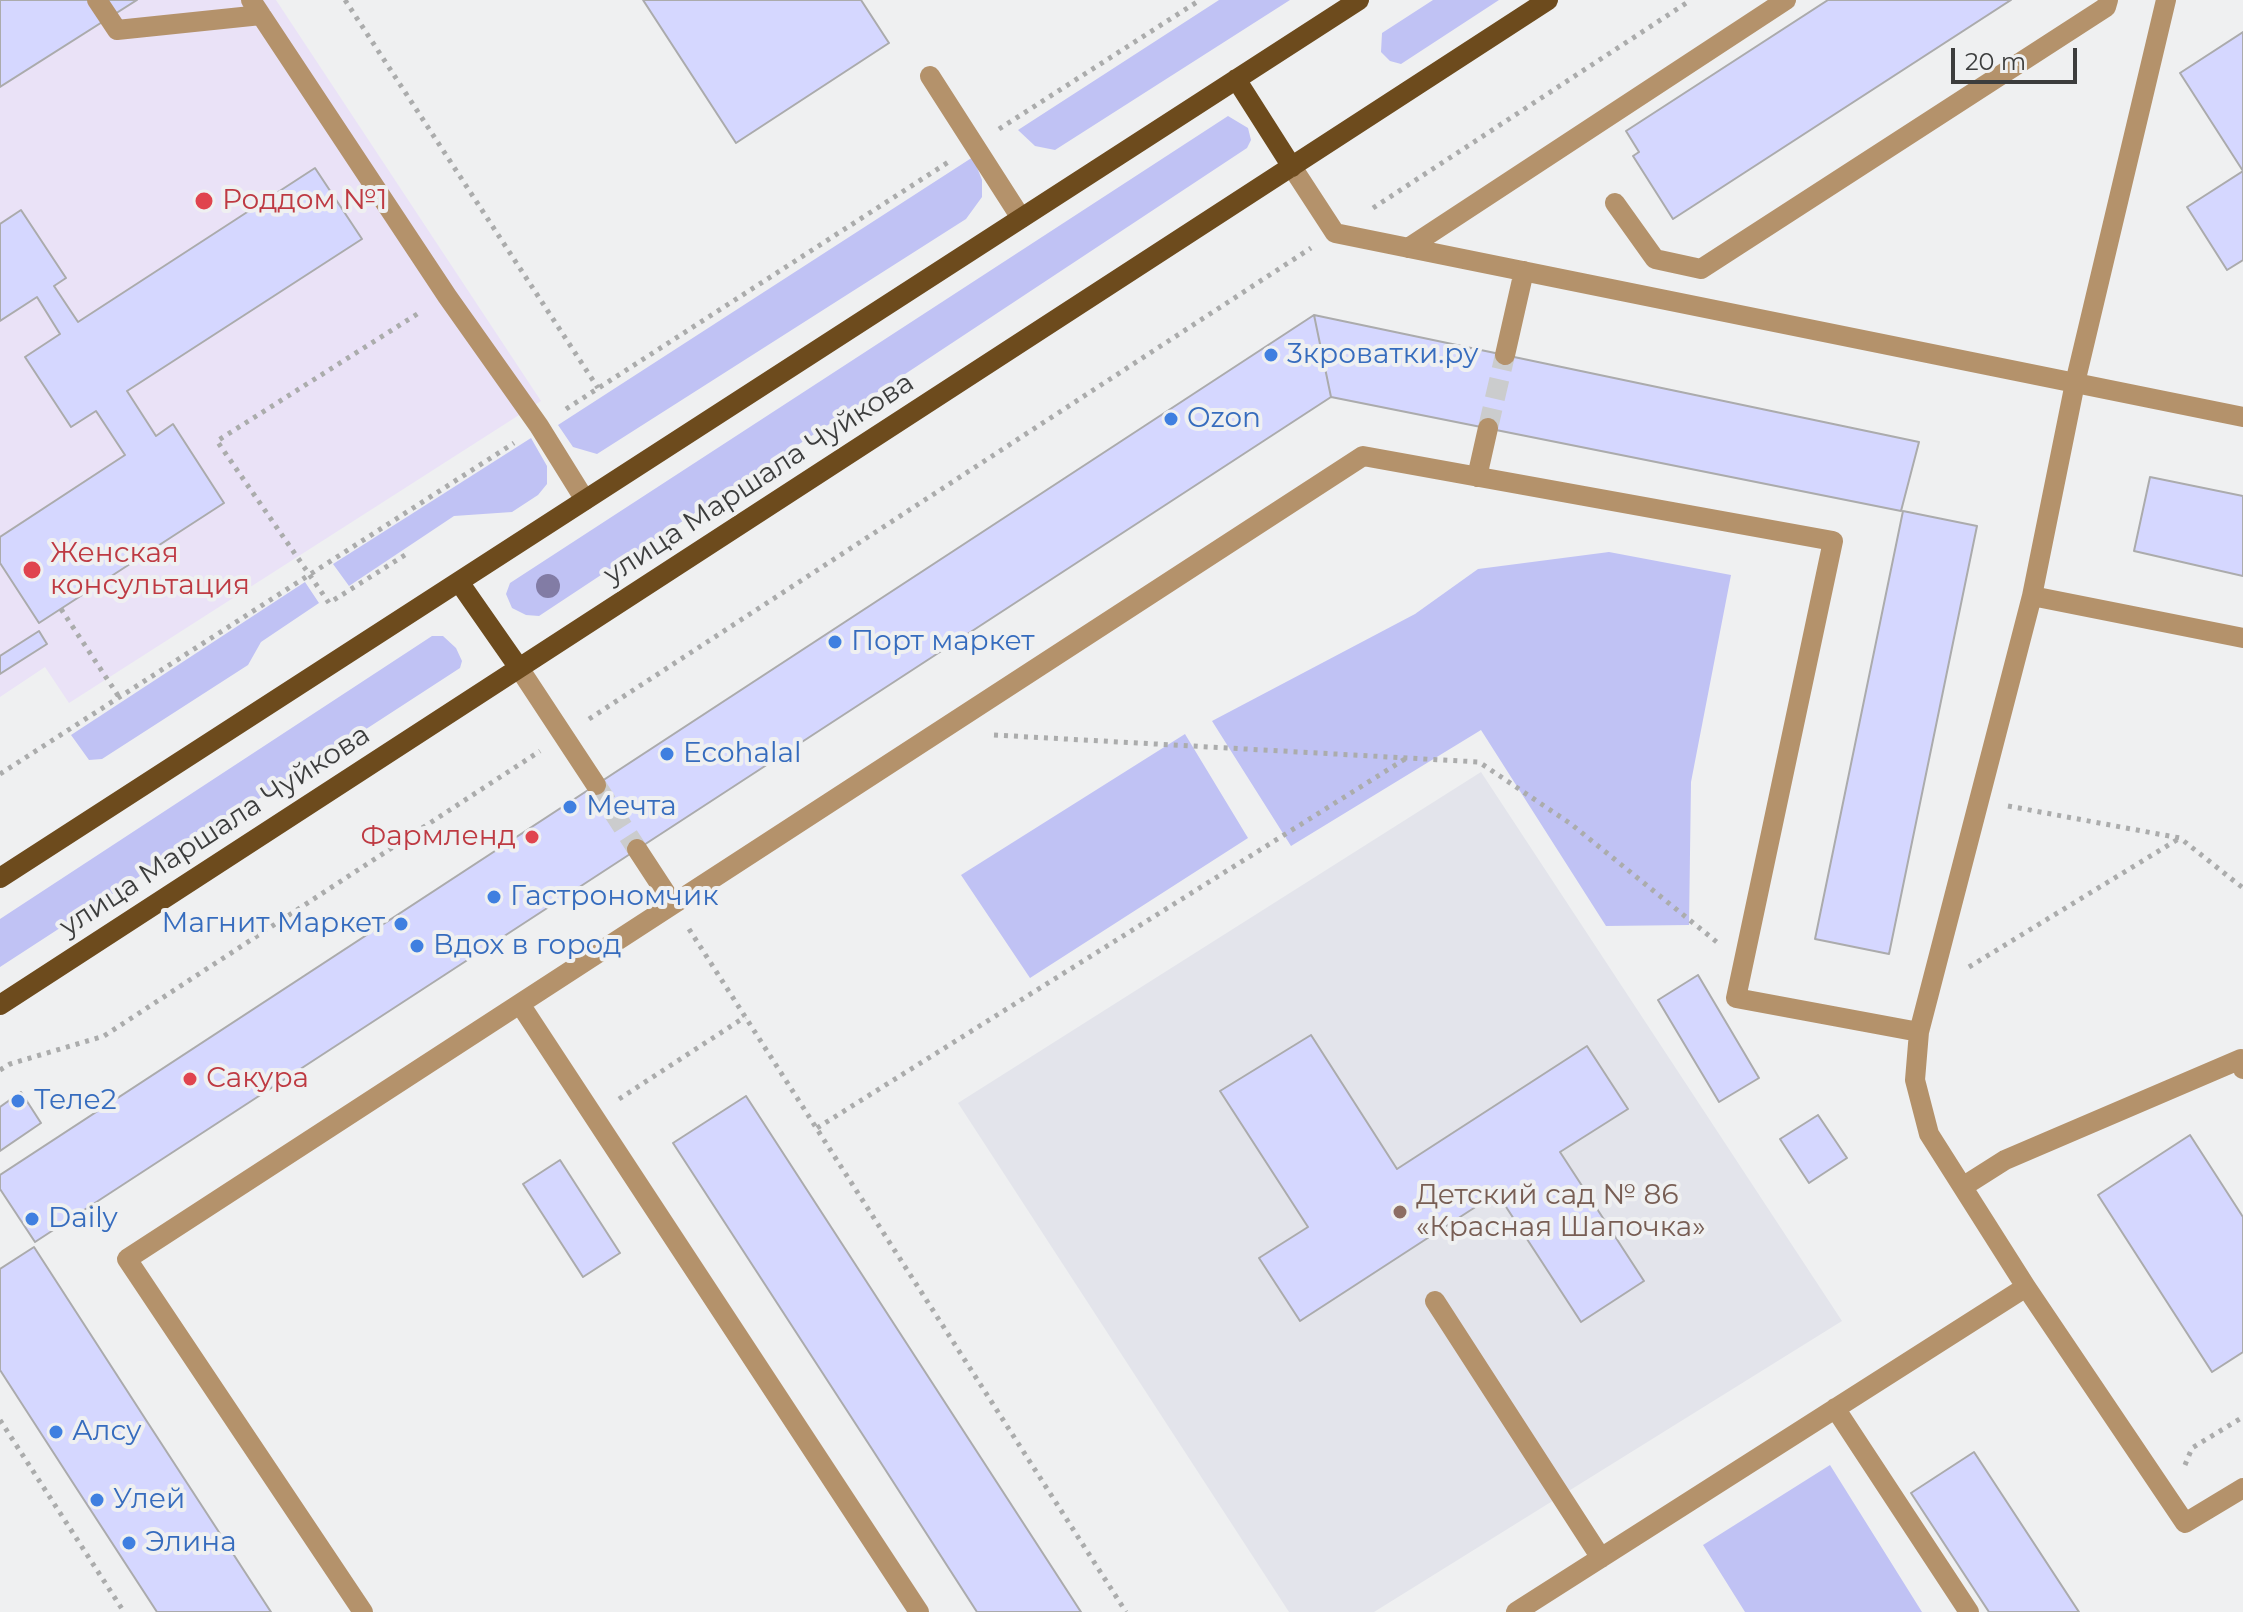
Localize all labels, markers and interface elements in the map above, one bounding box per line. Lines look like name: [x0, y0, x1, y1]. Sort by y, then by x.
scale bar: [1955, 32, 2081, 82]
text: 20 m: [1965, 47, 2026, 76]
place label: Роддом №1: [222, 184, 387, 218]
marker: Роддом №1: [193, 190, 215, 212]
place label: 3кроватки.ру: [1287, 338, 1479, 372]
marker: 3кроватки.ру: [1262, 346, 1280, 364]
street label: улица Маршала Чуйкова: [598, 366, 920, 592]
place label: Ozon: [1187, 402, 1261, 436]
marker: Ozon: [1162, 410, 1180, 428]
place label: Женская консультация: [50, 537, 250, 603]
marker: Женская консультация: [21, 559, 43, 581]
place label: Порт маркет: [851, 625, 1034, 659]
marker: Порт маркет: [826, 633, 844, 651]
street label: улица Маршала Чуйкова: [54, 718, 376, 944]
place label: Ecohalal: [683, 737, 802, 771]
marker: Ecohalal: [658, 745, 676, 763]
place label: Мечта: [586, 790, 677, 824]
marker: Мечта: [561, 798, 579, 816]
place label: Фармленд: [361, 820, 516, 854]
marker: Фармленд: [523, 828, 541, 846]
place label: Гастрономчик: [510, 880, 718, 914]
marker: Гастрономчик: [485, 888, 503, 906]
place label: Магнит Маркет: [161, 907, 385, 941]
marker: Магнит Маркет: [392, 915, 410, 933]
place label: Вдох в город: [433, 929, 622, 963]
marker: Вдох в город: [408, 937, 426, 955]
place label: Сакура: [206, 1062, 309, 1096]
marker: Сакура: [181, 1070, 199, 1088]
place label: Теле2: [34, 1084, 117, 1118]
marker: Теле2: [9, 1092, 27, 1110]
place label: Детский сад № 86 «Красная Шапочка»: [1416, 1179, 1706, 1245]
place label: Daily: [48, 1202, 118, 1236]
marker: Детский сад № 86 «Красная Шапочка»: [1391, 1203, 1409, 1221]
marker: Daily: [23, 1210, 41, 1228]
place label: Алсу: [72, 1415, 142, 1449]
marker: Алсу: [47, 1423, 65, 1441]
place label: Улей: [113, 1483, 185, 1517]
marker: Улей: [88, 1491, 106, 1509]
place label: Элина: [145, 1526, 237, 1560]
marker: Элина: [120, 1534, 138, 1552]

